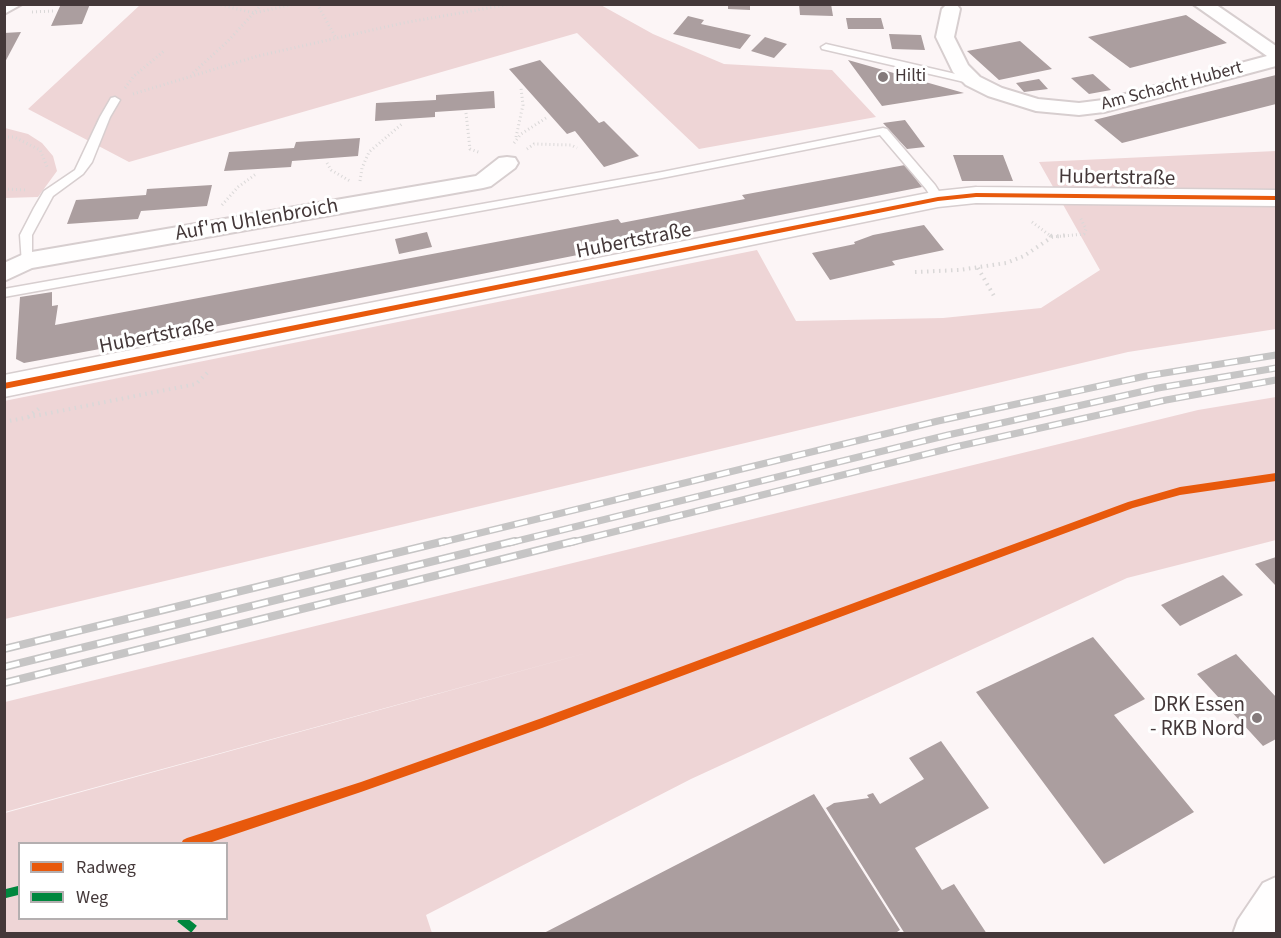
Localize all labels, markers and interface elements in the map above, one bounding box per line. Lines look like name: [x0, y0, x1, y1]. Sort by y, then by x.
street label: Am Schacht Hubert: [1099, 58, 1245, 116]
place label: Hilti: [895, 66, 926, 88]
marker: Hilti: [876, 70, 890, 84]
street label: Hubertstraße: [1058, 165, 1176, 193]
street label: Auf'm Uhlenbroich: [174, 194, 340, 248]
street label: Hubertstraße: [574, 218, 694, 266]
street label: Hubertstraße: [97, 313, 217, 361]
place label: DRK Essen - RKB Nord: [1150, 693, 1245, 743]
marker: DRK Essen - RKB Nord: [1250, 711, 1264, 725]
legend: [18, 842, 228, 920]
text: Radweg: [76, 855, 136, 880]
text: Weg: [76, 885, 108, 910]

